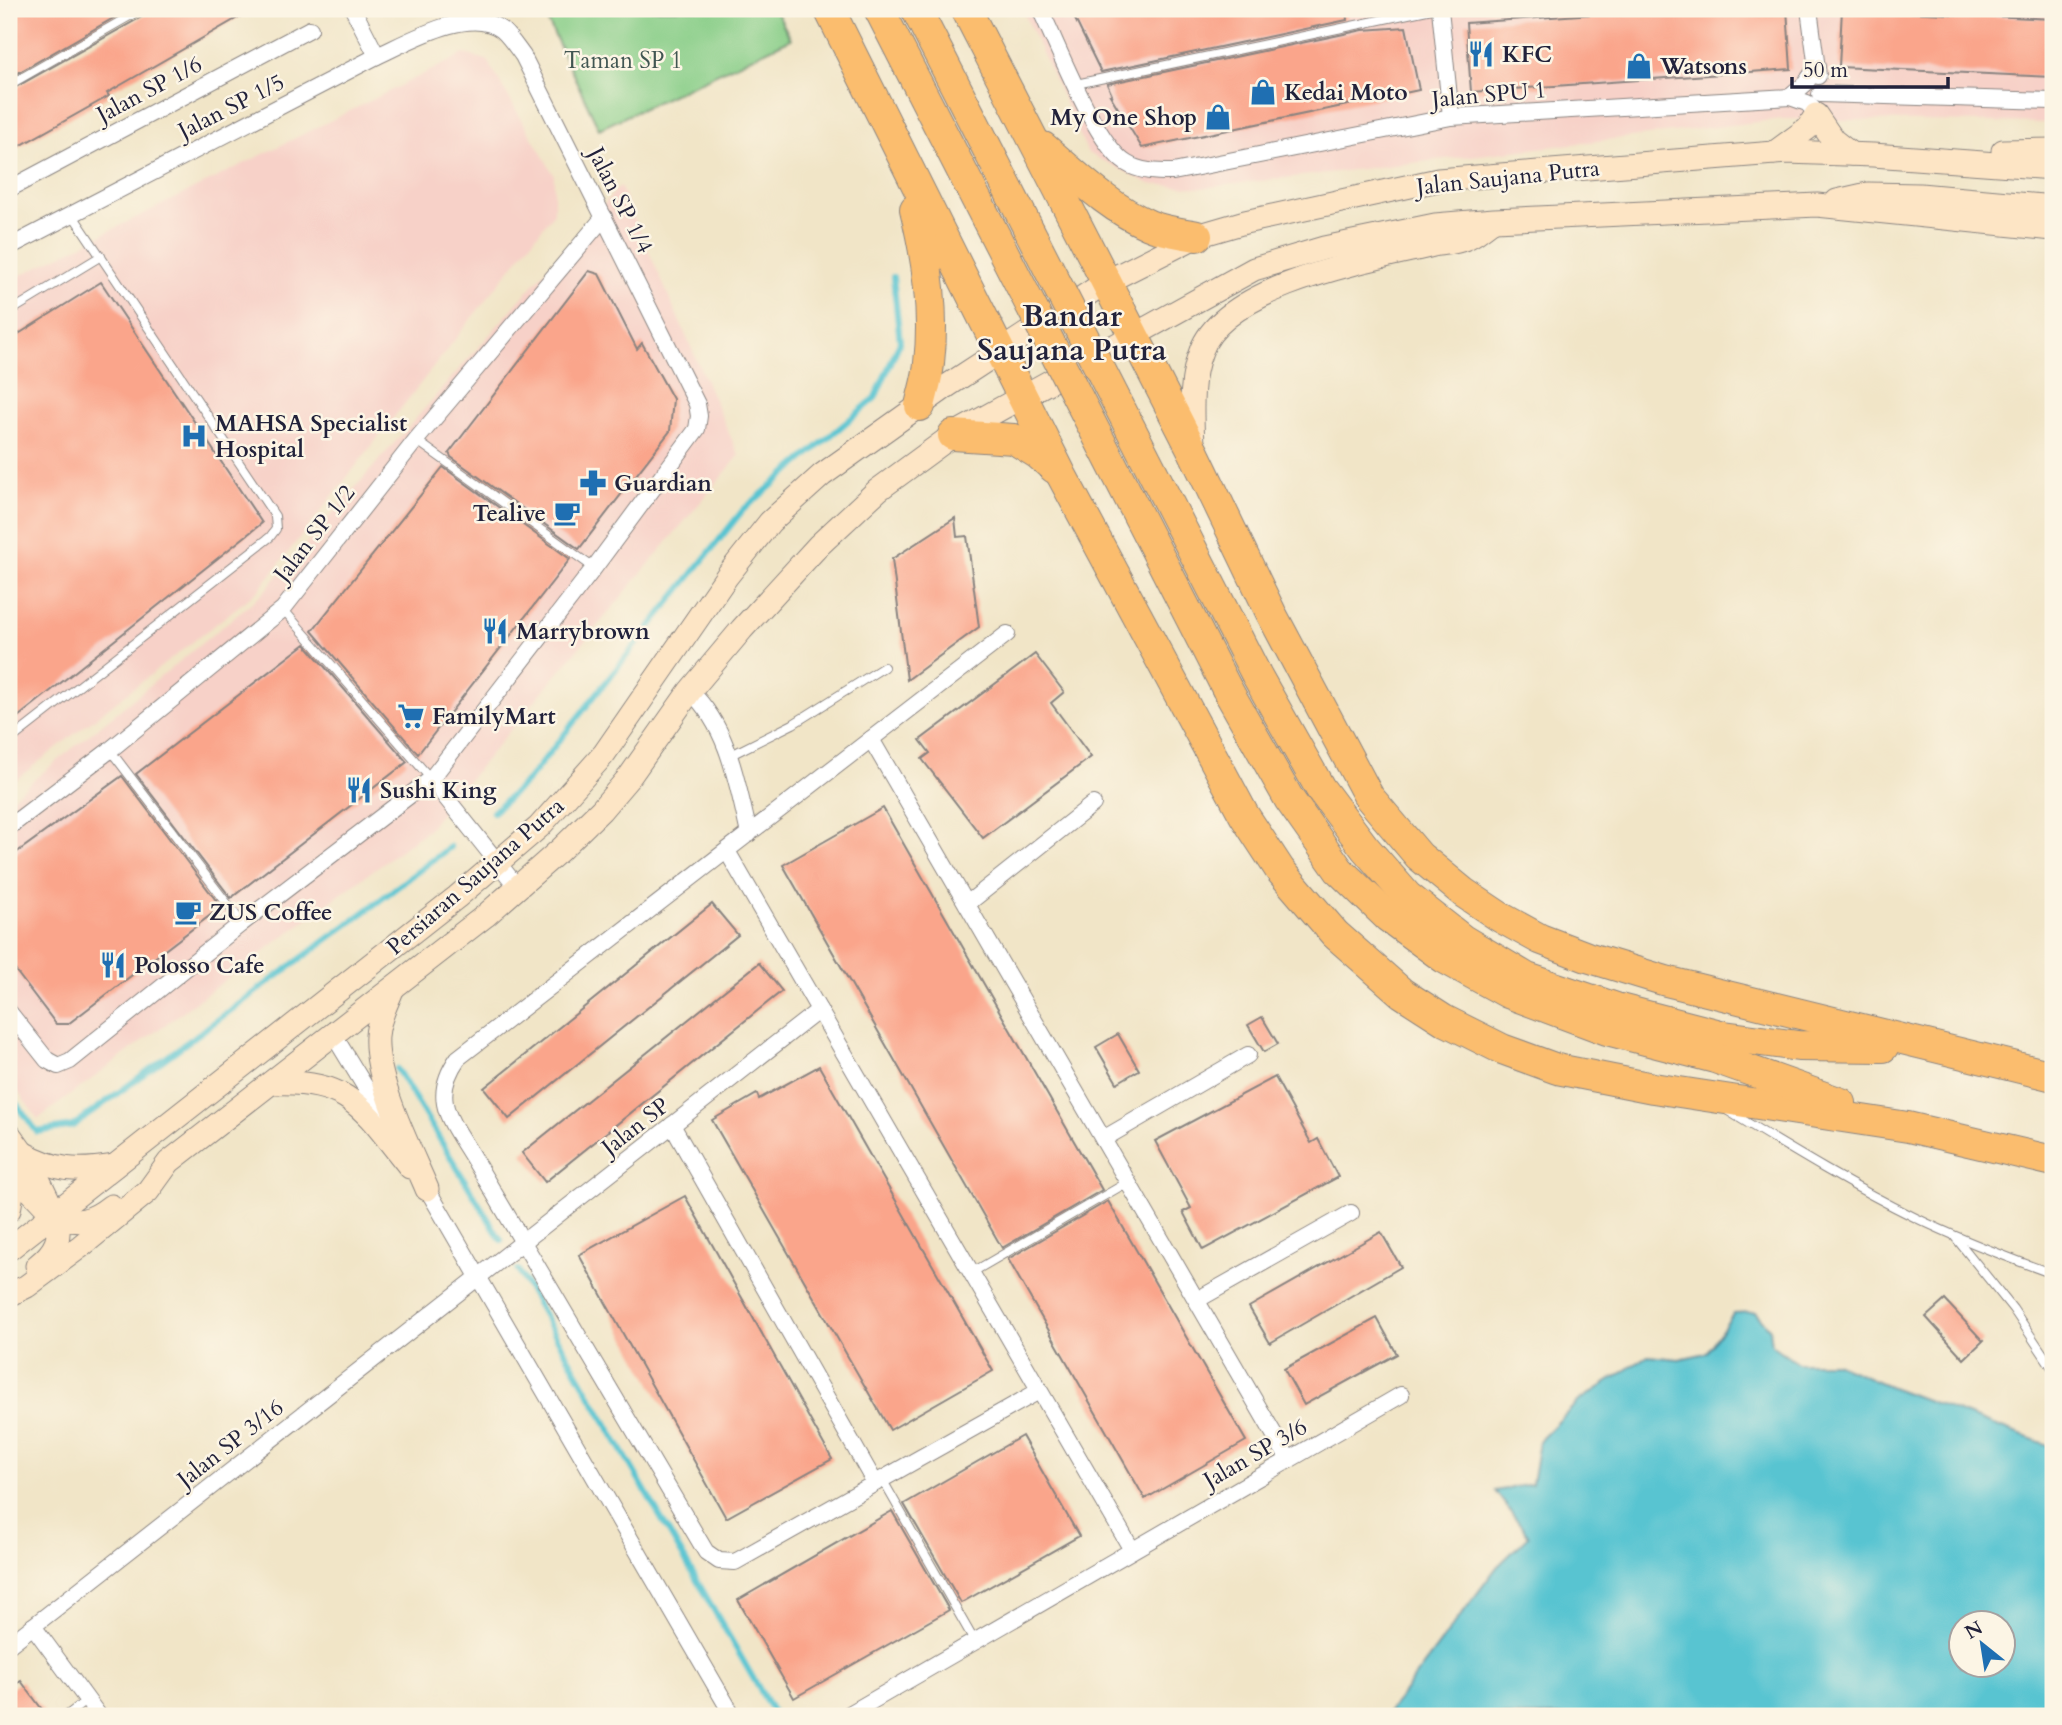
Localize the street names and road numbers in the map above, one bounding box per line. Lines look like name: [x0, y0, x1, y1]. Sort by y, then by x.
street label: Jalan SP 1/6: [88, 49, 207, 132]
street label: Jalan SP 1/5: [170, 67, 290, 148]
street label: Jalan SPU 1: [1428, 74, 1547, 115]
street label: Jalan SP 1/4: [579, 139, 661, 259]
street label: Jalan Saujana Putra: [1412, 152, 1601, 203]
street label: Jalan SP 1/2: [265, 478, 362, 591]
street label: Persiaran Saujana Putra: [380, 791, 571, 962]
street label: Jalan SP: [593, 1090, 676, 1164]
street label: Jalan SP 3/16: [168, 1392, 290, 1497]
street label: Jalan SP 3/6: [1195, 1411, 1313, 1497]

